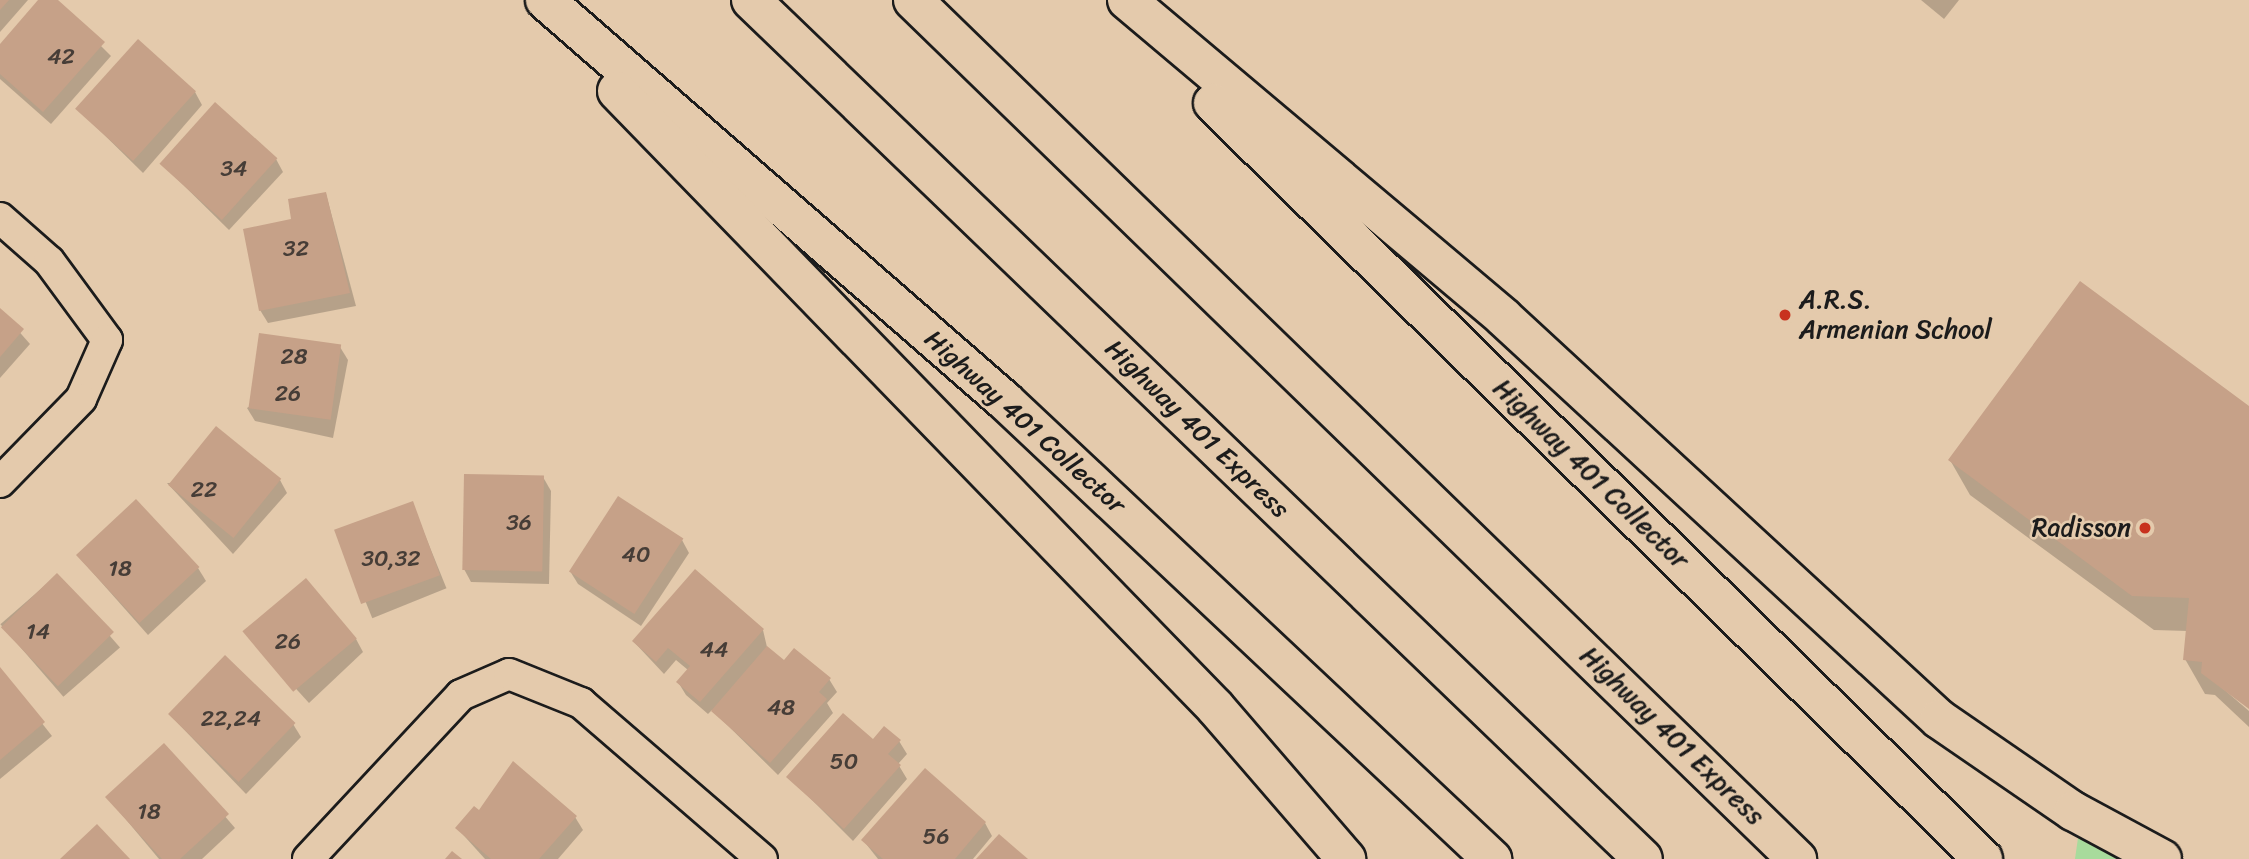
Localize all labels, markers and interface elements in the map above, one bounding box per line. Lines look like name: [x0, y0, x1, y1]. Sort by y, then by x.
house number: 42: [47, 43, 75, 71]
house number: 34: [220, 155, 248, 183]
house number: 32: [283, 235, 309, 263]
place label: A.R.S. Armenian School: [1799, 284, 1992, 346]
marker: A.R.S. Armenian School: [1777, 307, 1793, 323]
street label: Highway 401 Collector: [918, 324, 1132, 520]
street label: Highway 401 Express: [1099, 333, 1295, 525]
house number: 28: [280, 343, 308, 371]
street label: Highway 401 Collector: [1487, 373, 1695, 575]
house number: 26: [275, 380, 301, 408]
house number: 22: [191, 476, 217, 504]
house number: 36: [506, 509, 532, 537]
place label: Radisson: [2032, 512, 2131, 544]
marker: Radisson: [2137, 520, 2153, 536]
house number: 40: [622, 541, 650, 569]
house number: 30,32: [361, 545, 421, 573]
house number: 18: [108, 555, 132, 583]
house number: 14: [26, 618, 50, 646]
house number: 26: [275, 628, 301, 656]
house number: 44: [700, 636, 728, 664]
street label: Highway 401 Express: [1574, 640, 1770, 832]
house number: 48: [767, 694, 795, 722]
house number: 22,24: [201, 705, 261, 733]
house number: 50: [830, 748, 858, 776]
house number: 18: [137, 798, 161, 826]
house number: 56: [922, 823, 950, 851]

